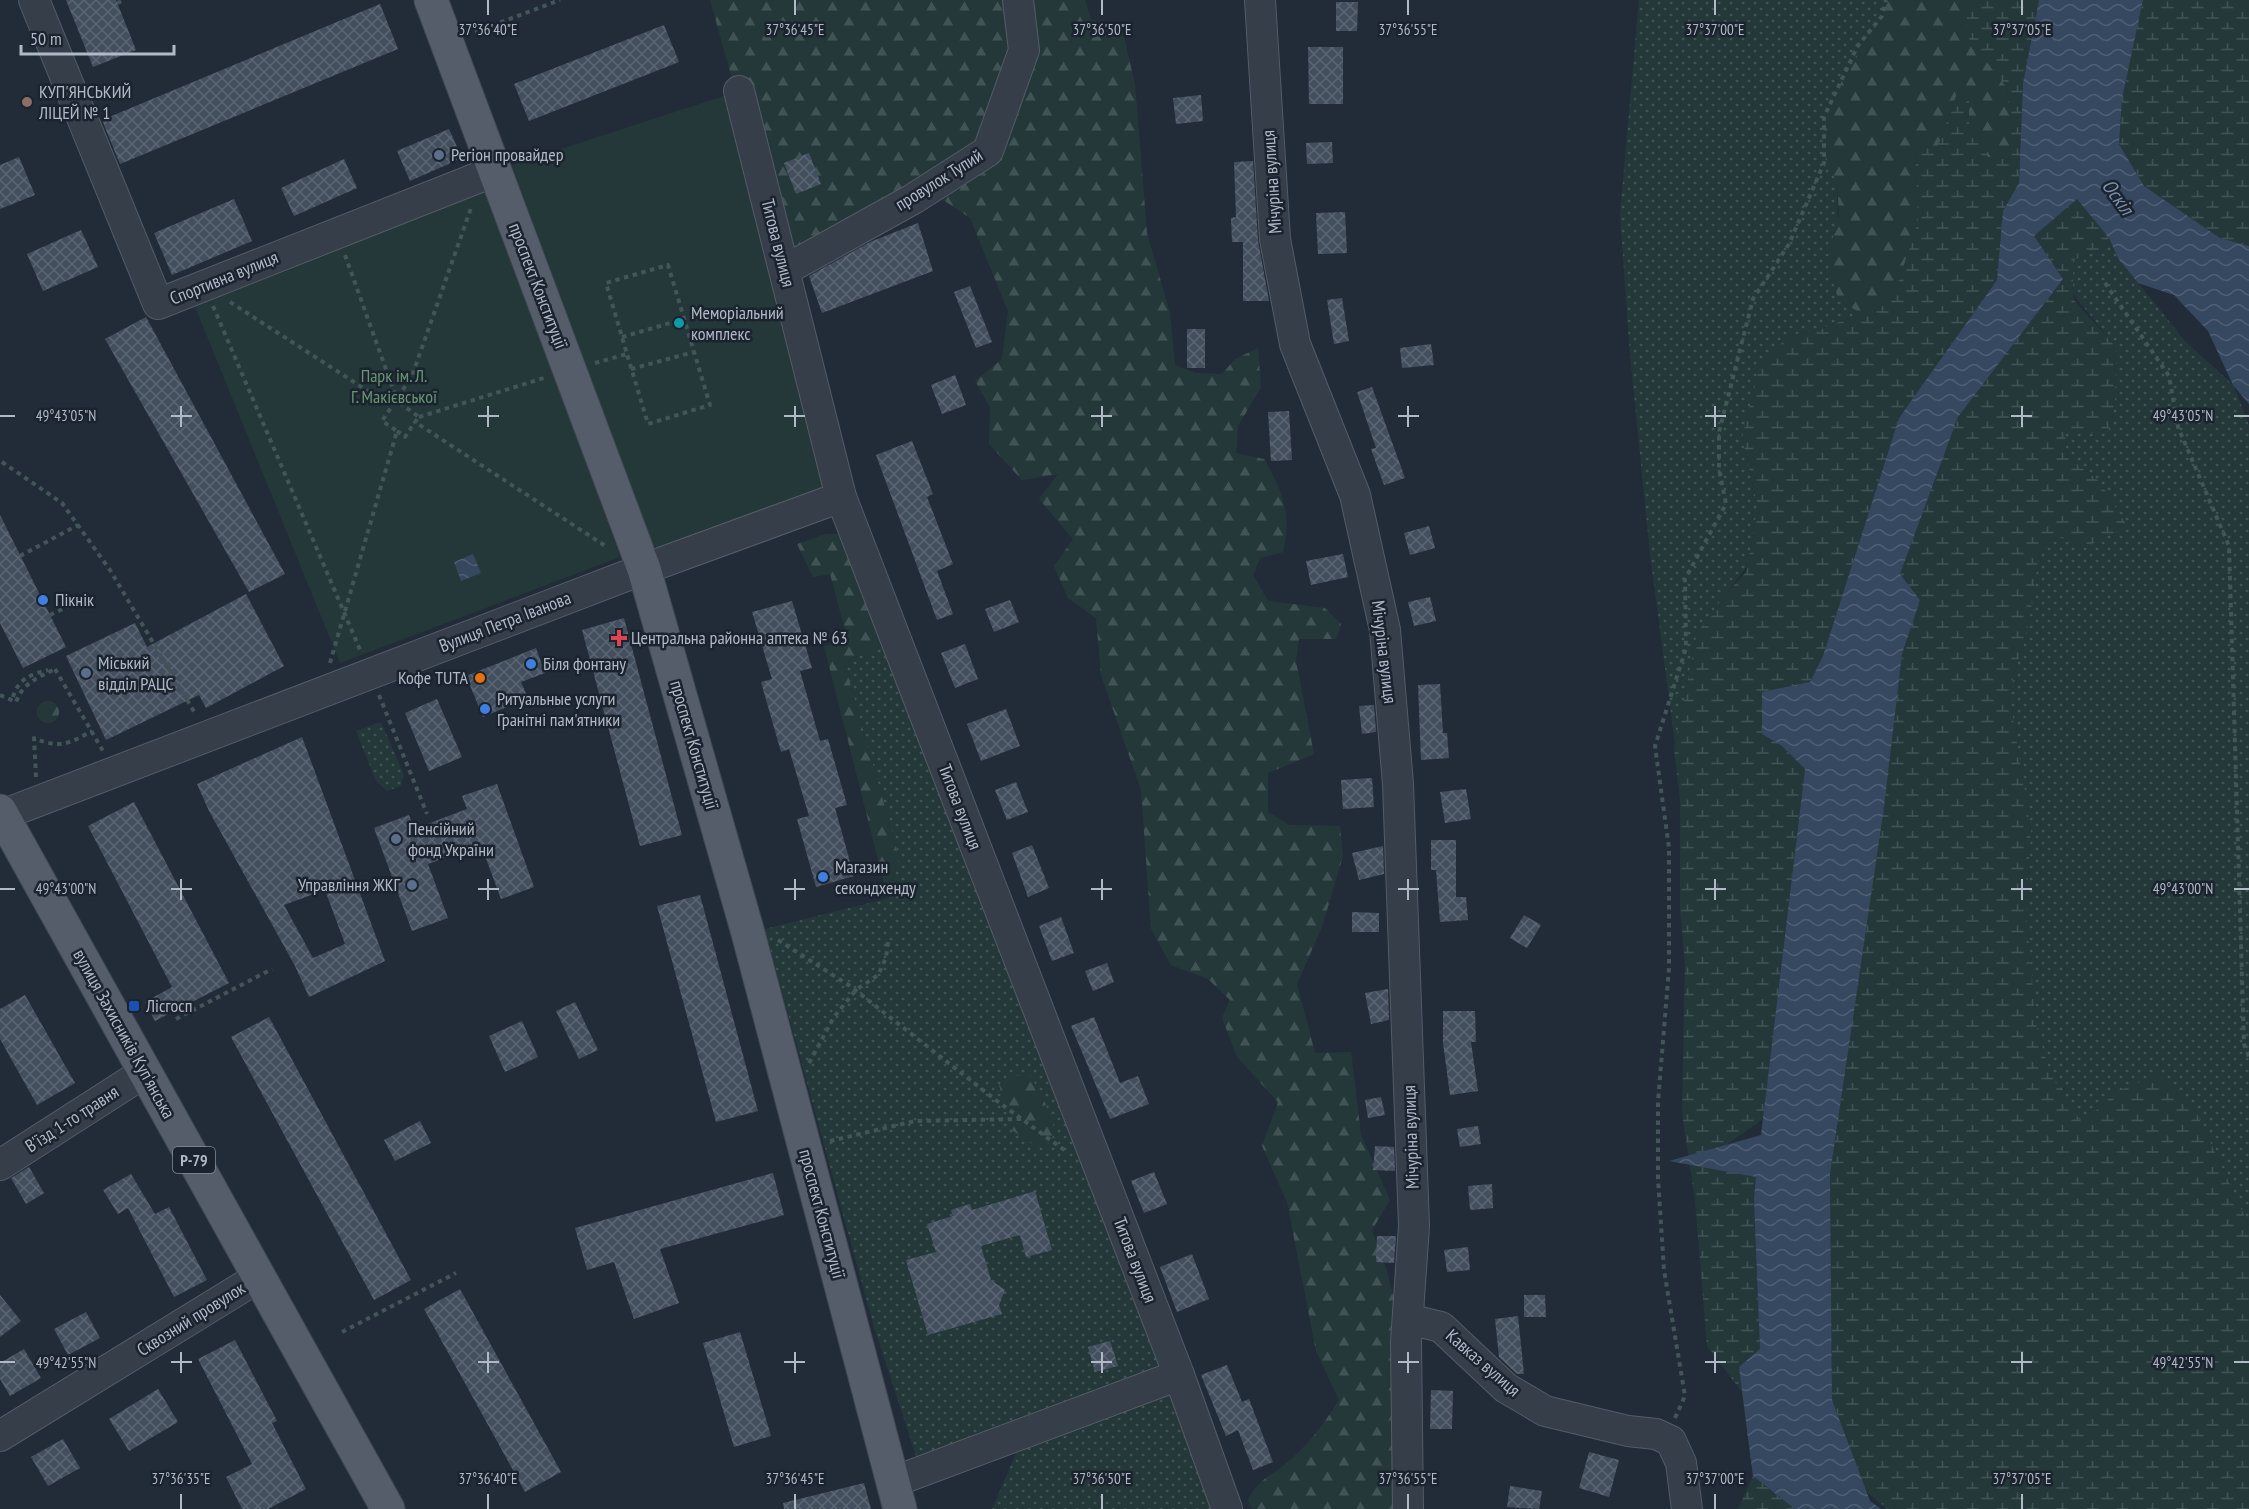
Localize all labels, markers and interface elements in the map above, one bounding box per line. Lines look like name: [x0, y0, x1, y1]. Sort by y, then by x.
scale bar: [21, 18, 174, 56]
text: 37°36'40"E: [458, 20, 518, 39]
text: 37°36'45"E: [765, 20, 825, 39]
text: 37°36'50"E: [1072, 20, 1132, 39]
text: 37°36'55"E: [1378, 20, 1438, 39]
text: 37°37'00"E: [1685, 20, 1745, 39]
text: 37°37'05"E: [1992, 20, 2052, 39]
text: 50 m: [30, 27, 62, 50]
place label: КУП'ЯНСЬКИЙ ЛІЦЕЙ № 1: [38, 80, 131, 124]
marker: КУП'ЯНСЬКИЙ ЛІЦЕЙ № 1: [20, 95, 34, 109]
street label: Мічуріна вулиця: [1256, 129, 1287, 235]
place label: Регіон провайдер: [451, 143, 564, 166]
street label: провулок Тупий: [891, 144, 987, 216]
marker: Регіон провайдер: [432, 148, 446, 162]
water label: Оскіл: [2096, 174, 2141, 222]
street label: Титова вулиця: [756, 197, 801, 289]
street label: проспект Конституції: [504, 220, 573, 352]
street label: Спортивна вулиця: [166, 245, 281, 310]
place label: Меморіальний комплекс: [691, 301, 784, 345]
marker: Меморіальний комплекс: [672, 316, 686, 330]
park label: Парк ім. Л. Г. Макієвської: [351, 364, 437, 408]
text: 49°43'05"N: [36, 406, 96, 425]
text: 49°43'05"N: [2153, 406, 2213, 425]
street label: Вулиця Петра Іванова: [436, 586, 574, 657]
place label: Пікнік: [55, 588, 94, 611]
marker: Пікнік: [36, 593, 50, 607]
street label: Мічуріна вулиця: [1367, 599, 1402, 705]
place label: Центральна районна аптека № 63: [631, 626, 848, 649]
marker: Центральна районна аптека № 63: [612, 631, 626, 645]
place label: Міський відділ РАЦС: [98, 651, 174, 695]
place label: Біля фонтану: [543, 652, 626, 675]
marker: Біля фонтану: [524, 657, 538, 671]
marker: Міський відділ РАЦС: [79, 666, 93, 680]
place label: Кофе TUTA: [398, 666, 468, 689]
marker: Кофе TUTA: [473, 671, 487, 685]
street label: проспект Конституції: [665, 678, 724, 812]
place label: Ритуальные услуги Гранітні пам'ятники: [497, 687, 620, 731]
marker: Ритуальные услуги Гранітні пам'ятники: [478, 702, 492, 716]
street label: Титова вулиця: [934, 761, 987, 853]
place label: Пенсійний фонд України: [408, 817, 494, 861]
marker: Пенсійний фонд України: [389, 832, 403, 846]
place label: Магазин секондхенду: [835, 855, 916, 899]
marker: Магазин секондхенду: [816, 870, 830, 884]
place label: Управління ЖКГ: [298, 873, 401, 896]
marker: Управління ЖКГ: [405, 878, 419, 892]
text: 49°43'00"N: [36, 879, 96, 898]
text: 49°43'00"N: [2153, 879, 2213, 898]
street label: вулиця Захисників Куп'янська: [68, 945, 181, 1123]
place label: Лісгосп: [145, 994, 192, 1017]
marker: Лісгосп: [127, 999, 141, 1013]
street label: В'їзд 1-го травня: [21, 1080, 123, 1157]
street label: Мічуріна вулиця: [1397, 1085, 1424, 1189]
road number: Р-79: [173, 1147, 215, 1173]
street label: проспект Конституції: [794, 1147, 851, 1281]
street label: Титова вулиця: [1109, 1214, 1162, 1306]
street label: Сквозний провулок: [132, 1276, 249, 1361]
street label: Кавказ вулиця: [1441, 1324, 1525, 1401]
text: 49°42'55"N: [36, 1353, 96, 1372]
text: 49°42'55"N: [2153, 1353, 2213, 1372]
text: 37°36'35"E: [151, 1469, 211, 1488]
text: 37°36'40"E: [458, 1469, 518, 1488]
text: 37°36'45"E: [765, 1469, 825, 1488]
text: 37°36'50"E: [1072, 1469, 1132, 1488]
text: 37°36'55"E: [1378, 1469, 1438, 1488]
text: 37°37'00"E: [1685, 1469, 1745, 1488]
text: 37°37'05"E: [1992, 1469, 2052, 1488]

